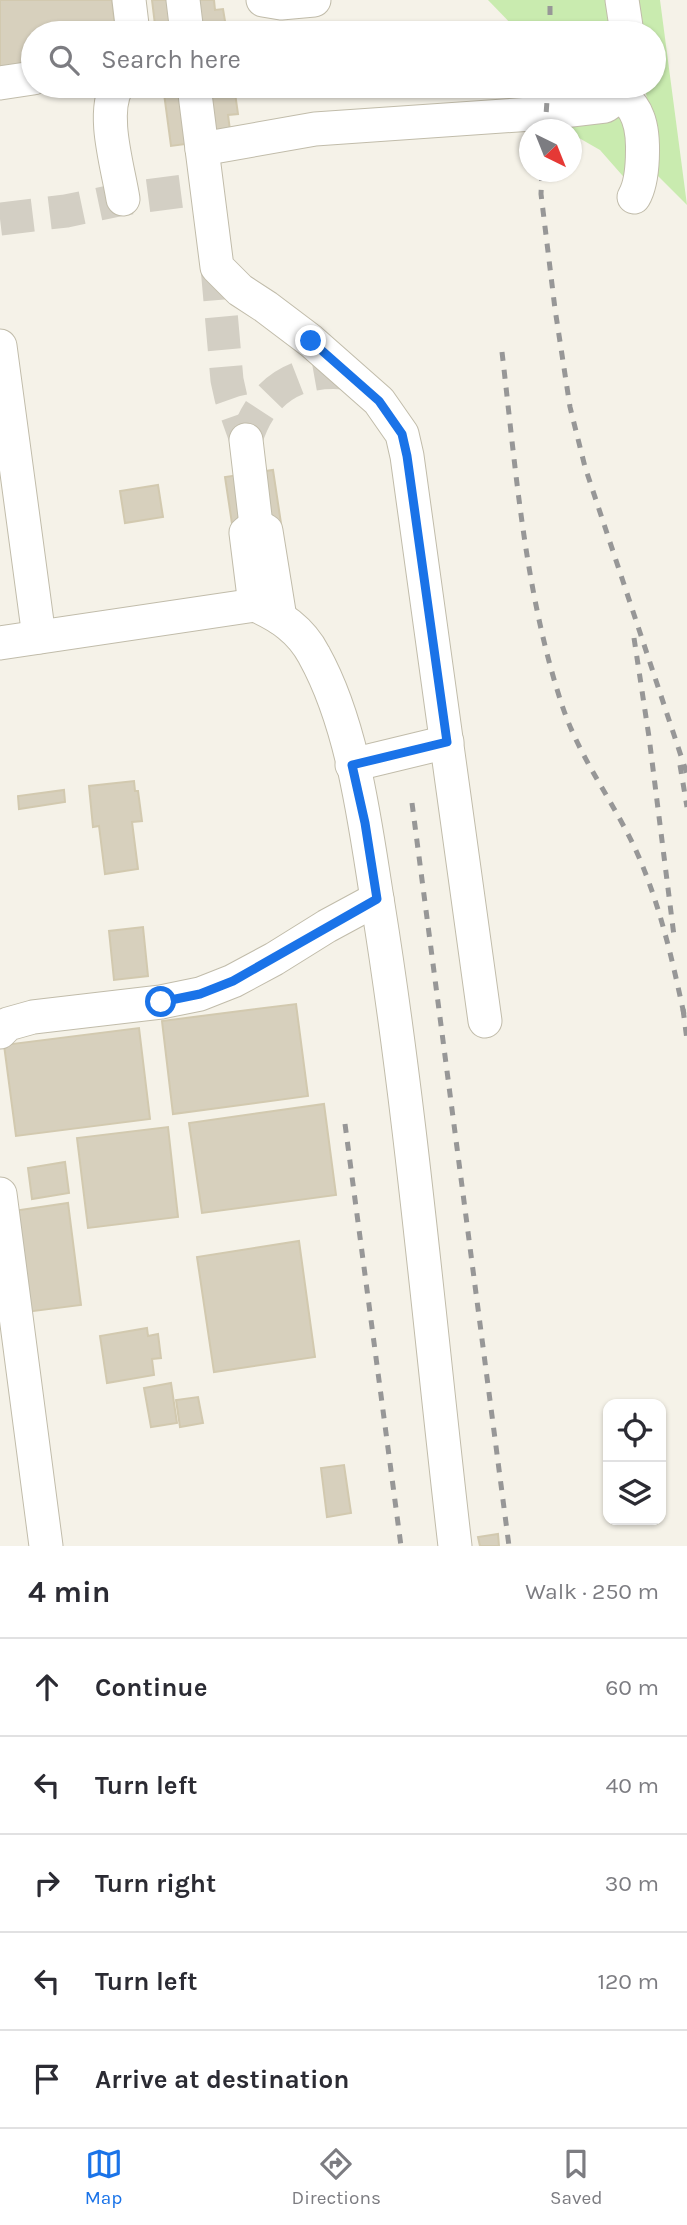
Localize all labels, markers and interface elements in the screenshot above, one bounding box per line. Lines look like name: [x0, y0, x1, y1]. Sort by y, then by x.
search box: [21, 21, 666, 98]
icon: search: [45, 41, 83, 79]
text: Search here: [101, 44, 241, 75]
north arrow: [519, 119, 582, 182]
route end: [295, 325, 326, 356]
route start: [145, 986, 176, 1017]
map controls: [603, 1399, 666, 1525]
button: locate: [603, 1399, 666, 1462]
button: layers: [603, 1462, 666, 1525]
text: 4 min: [28, 1574, 110, 1610]
text: Walk · 250 m: [525, 1578, 659, 1605]
icon: ahead: [28, 1668, 66, 1706]
text: Continue: [95, 1672, 207, 1703]
text: 60 m: [605, 1674, 659, 1701]
icon: left: [28, 1766, 66, 1804]
text: Turn left: [95, 1770, 197, 1801]
text: 40 m: [606, 1772, 659, 1799]
icon: right: [28, 1864, 66, 1902]
text: Turn right: [95, 1868, 216, 1899]
text: 30 m: [605, 1870, 659, 1897]
icon: left: [28, 1962, 66, 2000]
text: Turn left: [95, 1966, 197, 1997]
text: 120 m: [597, 1968, 659, 1995]
icon: arrive: [28, 2060, 66, 2098]
text: Arrive at destination: [95, 2064, 349, 2095]
tab: Map: [85, 2145, 123, 2209]
tab: Directions: [292, 2145, 381, 2209]
tab: Saved: [550, 2145, 602, 2209]

